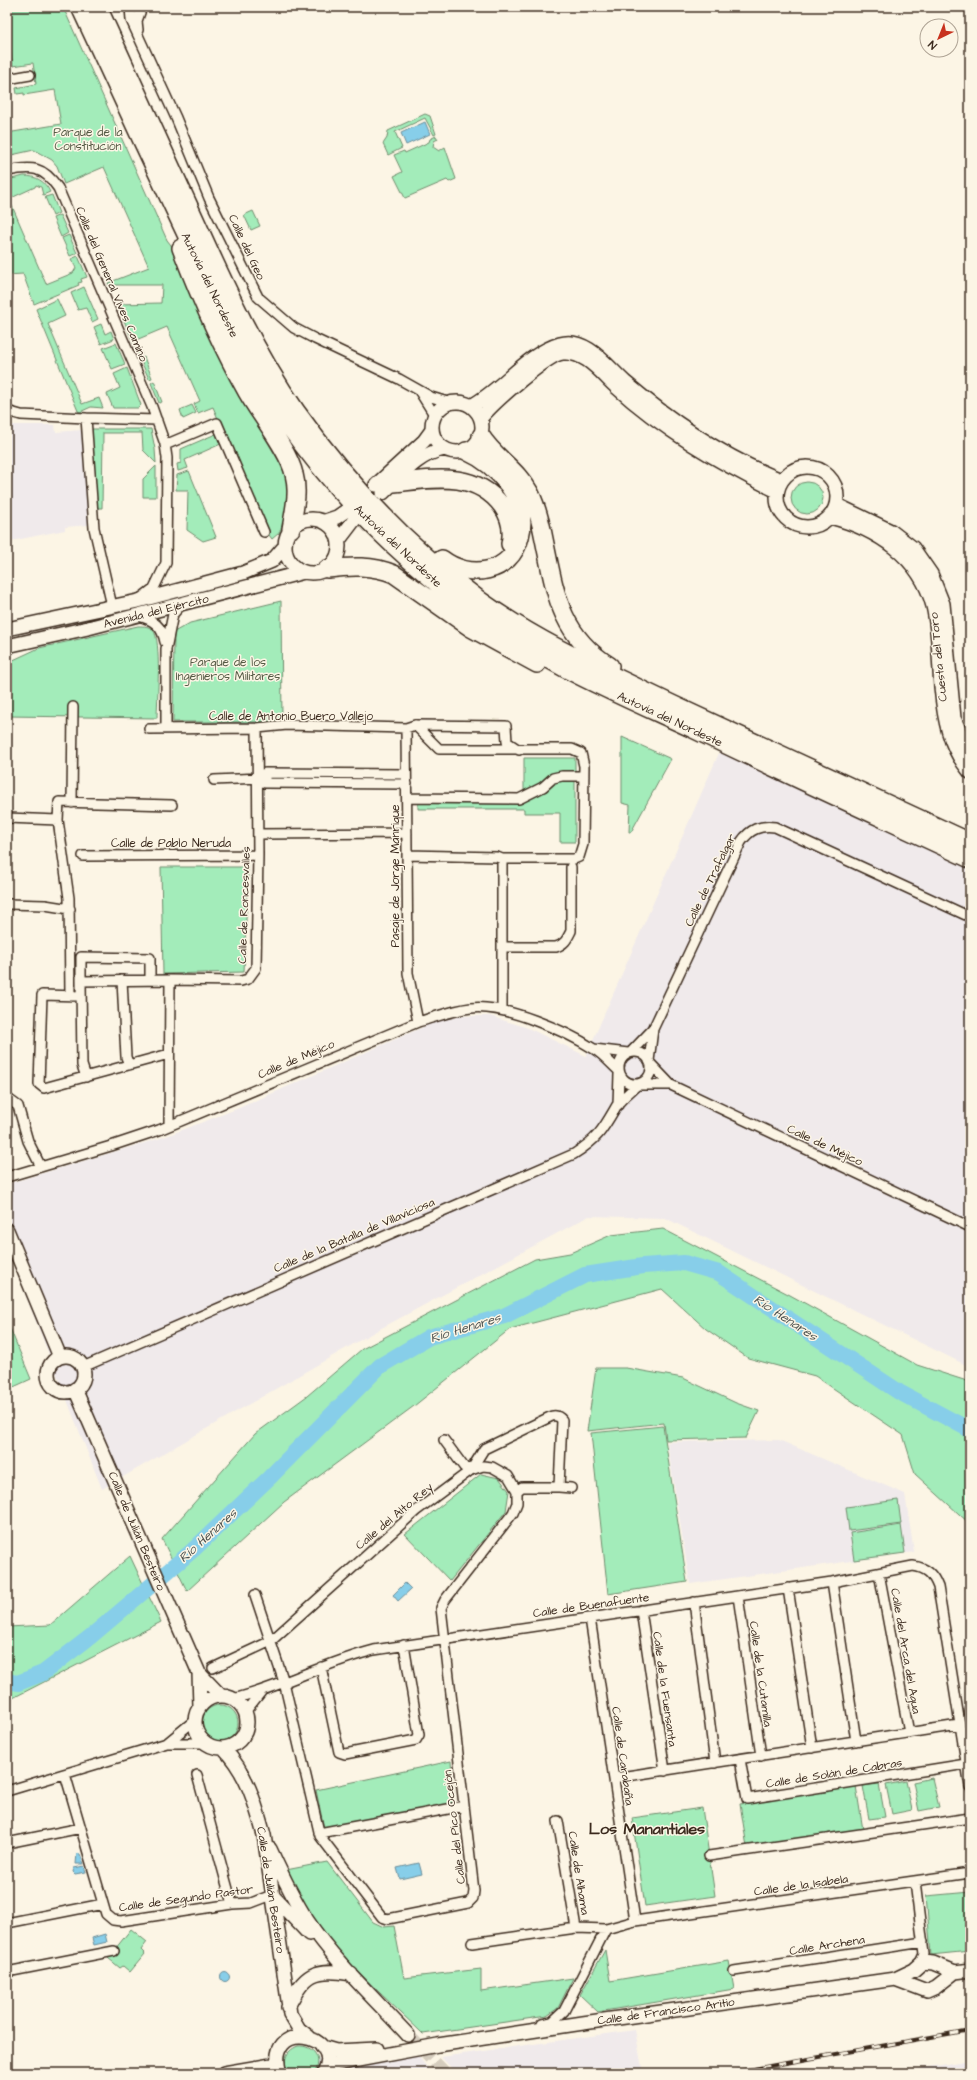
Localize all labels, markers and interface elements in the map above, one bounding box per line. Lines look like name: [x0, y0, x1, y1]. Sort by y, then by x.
north arrow: [919, 18, 959, 58]
text: N: [925, 37, 940, 53]
park label: Parque de la Constitución: [53, 124, 123, 155]
street label: Calle del General Vives Camino: [71, 204, 152, 365]
street label: Calle del Geo: [224, 212, 269, 283]
street label: Autovía del Nordeste: [177, 230, 243, 341]
street label: Autovía del Nordeste: [350, 501, 446, 592]
street label: Avenida del Ejército: [102, 590, 211, 633]
street label: Cuesta del Toro: [925, 611, 952, 702]
park label: Parque de los Ingenieros Militares: [176, 654, 280, 686]
street label: Autovía del Nordeste: [614, 688, 726, 752]
street label: Calle de Antonio Buero Vallejo: [209, 708, 373, 725]
street label: Pasaje de Jorge Manrique: [387, 804, 405, 948]
street label: Calle de Trafalgar: [681, 831, 741, 930]
street label: Calle de Pablo Neruda: [111, 835, 231, 852]
street label: Calle de Roncesvalles: [234, 846, 255, 964]
street label: Calle de Méjico: [255, 1036, 337, 1083]
street label: Calle de Méjico: [784, 1120, 866, 1171]
street label: Calle de la Batalla de Villaviciosa: [271, 1194, 437, 1277]
water label: Río Henares: [750, 1291, 822, 1346]
water label: Río Henares: [428, 1308, 504, 1347]
street label: Calle de Julián Besteiro: [104, 1469, 169, 1594]
street label: Calle del Alto Rey: [352, 1479, 438, 1555]
water label: Río Henares: [175, 1504, 242, 1567]
street label: Calle del Arca del Agua: [885, 1587, 925, 1715]
street label: Calle de Buenafuente: [532, 1589, 651, 1622]
street label: Calle de la Cutamilla: [745, 1620, 776, 1728]
street label: Calle de la Fuensanta: [648, 1630, 681, 1748]
street label: Calle de Carabaña: [607, 1706, 638, 1806]
street label: Calle de Solán de Cabras: [765, 1754, 904, 1793]
street label: Calle del Pico Ocejón: [439, 1769, 470, 1885]
district label: Los Manantiales: [589, 1818, 705, 1840]
street label: Calle de Julián Besteiro: [252, 1826, 289, 1955]
street label: Calle de Alhama: [564, 1830, 593, 1916]
street label: Calle de la Isabela: [753, 1870, 849, 1901]
street label: Calle de Segundo Pastor: [118, 1881, 255, 1917]
street label: Calle Archena: [788, 1931, 866, 1960]
street label: Calle de Francisco Aritio: [596, 1993, 736, 2030]

